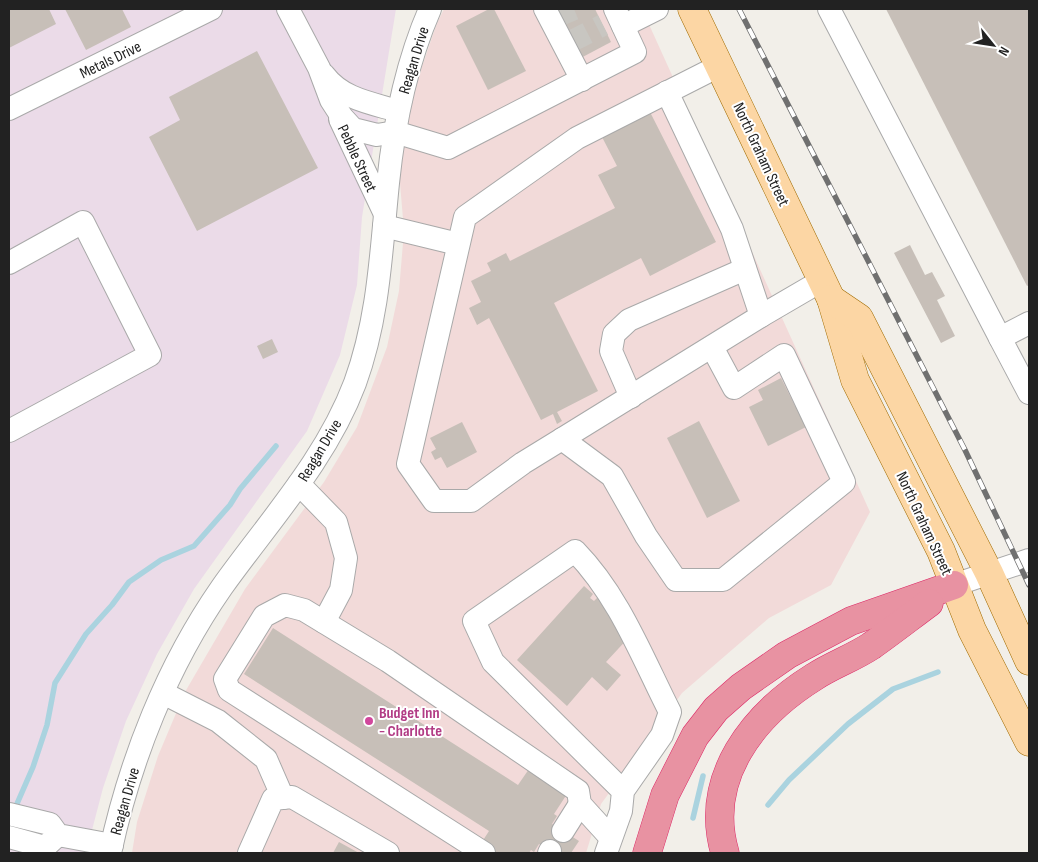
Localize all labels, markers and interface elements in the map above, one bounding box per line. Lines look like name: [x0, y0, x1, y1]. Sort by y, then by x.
north arrow: [968, 20, 1018, 70]
street label: Reagan Drive: [395, 24, 434, 96]
street label: Metals Drive: [77, 37, 145, 83]
text: N: [995, 44, 1013, 59]
street label: North Graham Street: [728, 100, 793, 209]
street label: Pebble Street: [333, 122, 381, 195]
street label: Reagan Drive: [294, 416, 346, 485]
street label: North Graham Street: [891, 469, 956, 578]
place label: Budget Inn - Charlotte: [379, 704, 442, 741]
marker: Budget Inn - Charlotte: [363, 715, 375, 727]
street label: Reagan Drive: [107, 765, 144, 837]

